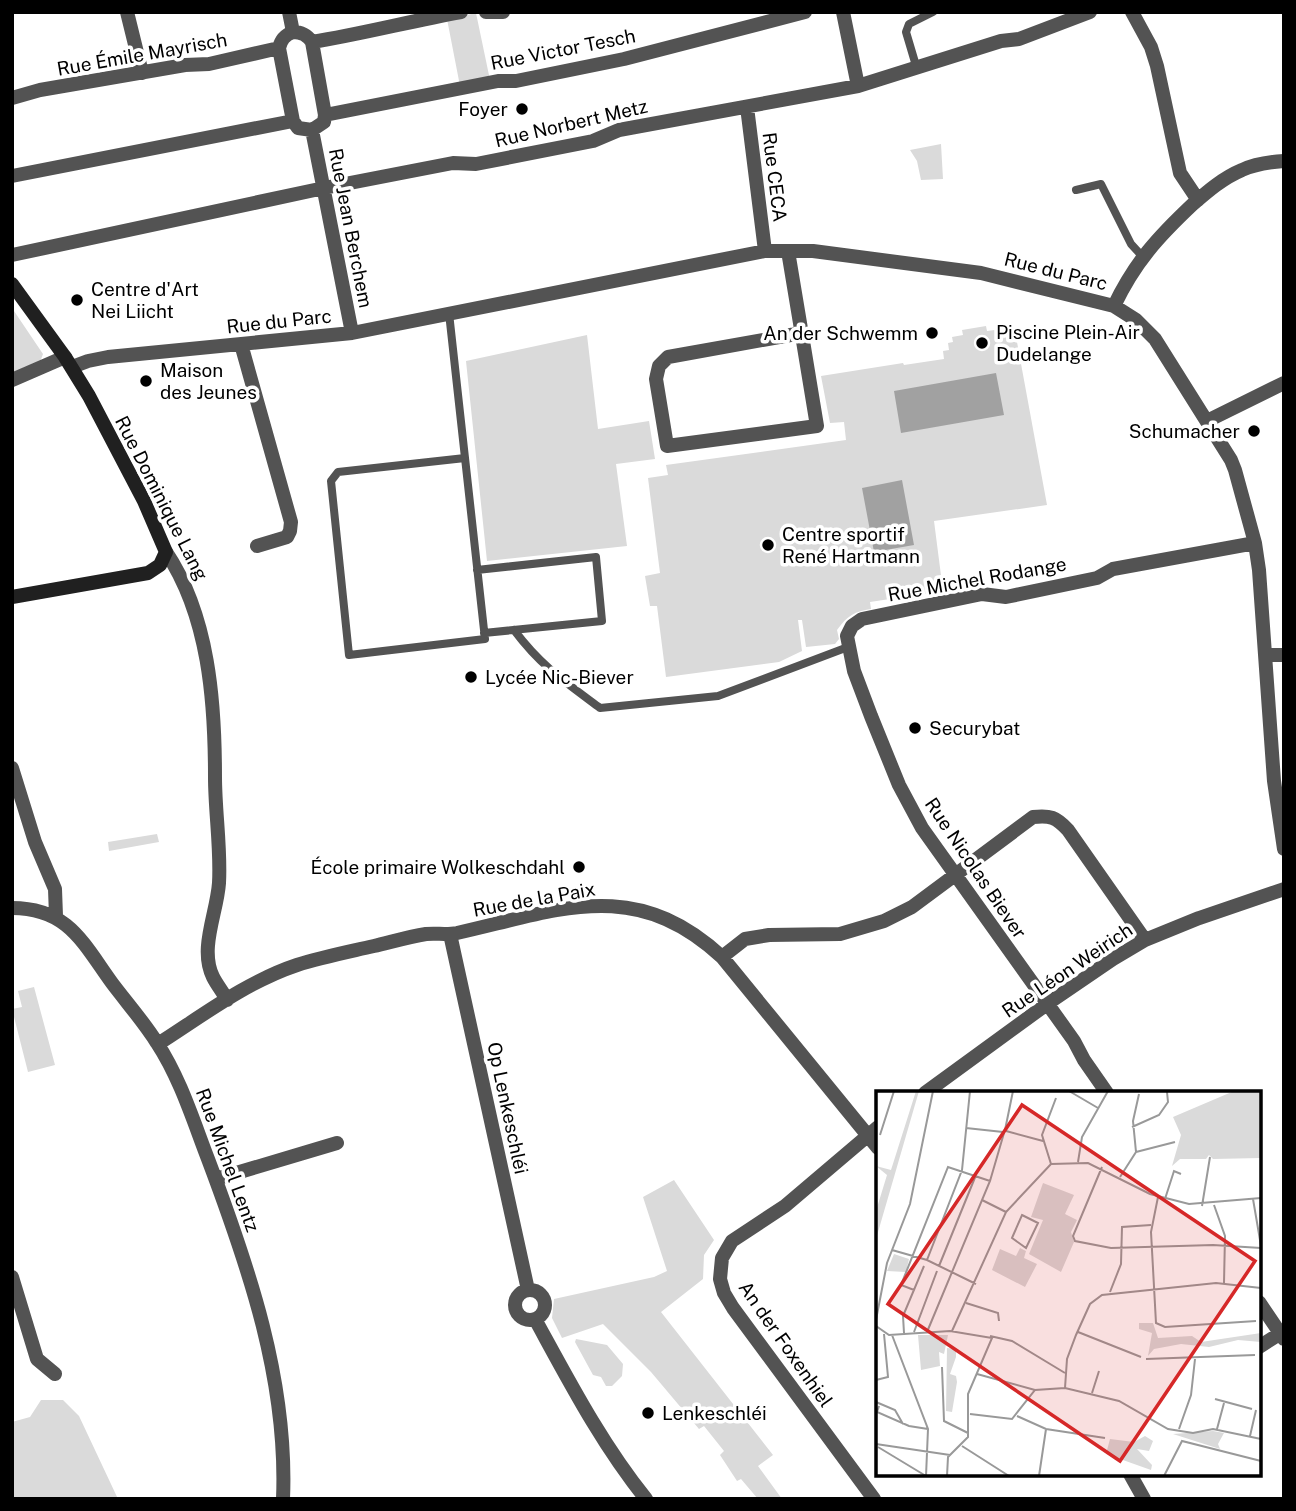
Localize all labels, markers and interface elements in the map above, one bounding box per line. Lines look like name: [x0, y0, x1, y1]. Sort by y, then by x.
street label: Rue Victor Tesch: [489, 24, 637, 74]
street label: Rue Émile Mayrisch: [55, 28, 229, 80]
street label: Rue Norbert Metz: [492, 95, 650, 151]
place label: Foyer: [458, 98, 508, 120]
marker: Foyer: [514, 101, 530, 117]
street label: Rue CECA: [759, 131, 791, 223]
street label: Rue Jean Berchem: [325, 146, 377, 310]
street label: Rue du Parc: [1002, 248, 1110, 294]
place label: Centre d'Art Nei Liicht: [91, 278, 199, 322]
marker: Centre d'Art Nei Liicht: [69, 292, 85, 308]
street label: Rue du Parc: [225, 305, 333, 337]
place label: Piscine Plein-Air Dudelange: [996, 321, 1140, 365]
place label: An der Schwemm: [763, 322, 918, 344]
marker: An der Schwemm: [924, 325, 940, 341]
marker: Piscine Plein-Air Dudelange: [974, 335, 990, 351]
place label: Maison des Jeunes: [160, 359, 257, 403]
marker: Maison des Jeunes: [138, 373, 154, 389]
street label: Rue Dominique Lang: [111, 412, 213, 584]
place label: Schumacher: [1129, 420, 1240, 442]
marker: Schumacher: [1246, 423, 1262, 439]
place label: Centre sportif René Hartmann: [782, 523, 920, 567]
marker: Centre sportif René Hartmann: [760, 537, 776, 553]
street label: Rue Michel Rodange: [886, 552, 1068, 606]
place label: Lycée Nic-Biever: [485, 666, 634, 688]
marker: Lycée Nic-Biever: [463, 669, 479, 685]
place label: Securybat: [929, 717, 1020, 739]
marker: Securybat: [907, 720, 923, 736]
street label: Rue Nicolas Biever: [921, 794, 1031, 942]
place label: École primaire Wolkeschdahl: [310, 856, 565, 878]
marker: École primaire Wolkeschdahl: [571, 859, 587, 875]
street label: Rue de la Paix: [471, 877, 597, 921]
street label: Rue Léon Weirich: [998, 918, 1136, 1022]
street label: Op Lenkeschléi: [483, 1040, 533, 1176]
street label: Rue Michel Lentz: [192, 1085, 264, 1235]
inset map: [876, 1091, 1261, 1476]
street label: An der Foxenhiel: [734, 1277, 838, 1411]
place label: Lenkeschléi: [662, 1402, 767, 1424]
marker: Lenkeschléi: [640, 1405, 656, 1421]

